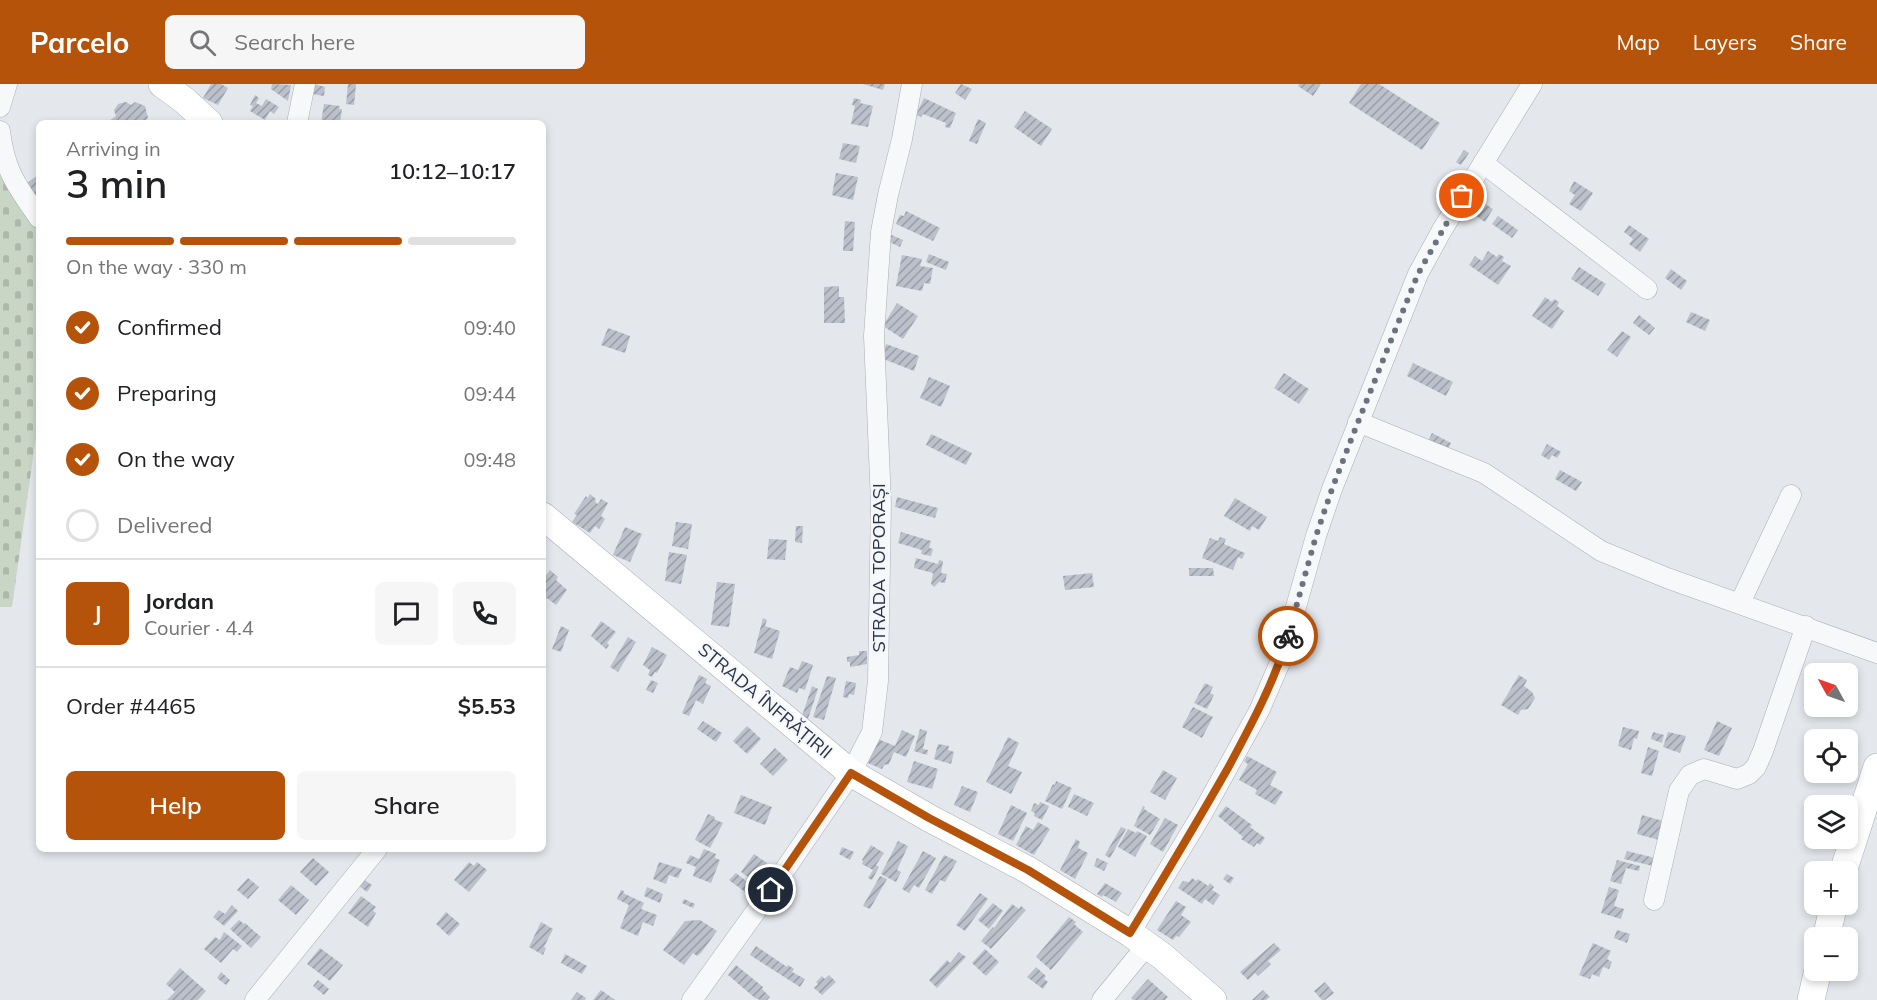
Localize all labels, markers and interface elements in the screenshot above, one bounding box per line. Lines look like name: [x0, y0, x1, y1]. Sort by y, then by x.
search box: [165, 15, 585, 69]
text: Parcelo: [30, 25, 129, 60]
icon: search: [186, 26, 219, 59]
text: Search here: [234, 28, 355, 56]
text: Map: [1617, 29, 1660, 55]
text: Layers: [1693, 29, 1757, 55]
text: Share: [1790, 29, 1847, 55]
text: Arriving in: [66, 136, 161, 161]
text: 10:12–10:17: [389, 157, 516, 185]
text: 3 min: [66, 159, 167, 208]
pin: [1436, 170, 1487, 221]
icon: bag: [1445, 179, 1478, 212]
text: On the way · 330 m: [66, 254, 247, 279]
icon: check: [66, 311, 99, 344]
text: Confirmed: [117, 313, 222, 341]
text: 09:40: [463, 315, 516, 340]
icon: check: [66, 377, 99, 410]
text: Preparing: [117, 379, 217, 407]
text: 09:44: [463, 381, 516, 406]
icon: check: [66, 443, 99, 476]
text: On the way: [117, 445, 235, 473]
text: 09:48: [463, 447, 516, 472]
street label: STRADA TOPORAȘI: [867, 483, 890, 653]
text: Delivered: [117, 511, 212, 539]
button: chat: [375, 582, 438, 645]
button: phone: [453, 582, 516, 645]
text: Jordan: [144, 587, 214, 615]
text: J: [94, 599, 101, 627]
courier: [1258, 606, 1318, 666]
text: Courier · 4.4: [144, 615, 254, 640]
icon: bike: [1272, 620, 1305, 653]
street label: STRADA ÎNFRĂȚIRII: [693, 638, 837, 764]
north arrow: [1804, 663, 1858, 717]
map controls: [1804, 663, 1858, 981]
text: Order #4465: [66, 692, 196, 720]
text: $5.53: [458, 692, 516, 720]
button: locate: [1804, 729, 1858, 783]
button: Help: [66, 771, 285, 840]
button: Share: [297, 771, 516, 840]
button: layers: [1804, 795, 1858, 849]
button: +: [1804, 861, 1858, 915]
pin: [745, 864, 796, 915]
icon: home: [754, 873, 787, 906]
button: −: [1804, 927, 1858, 981]

